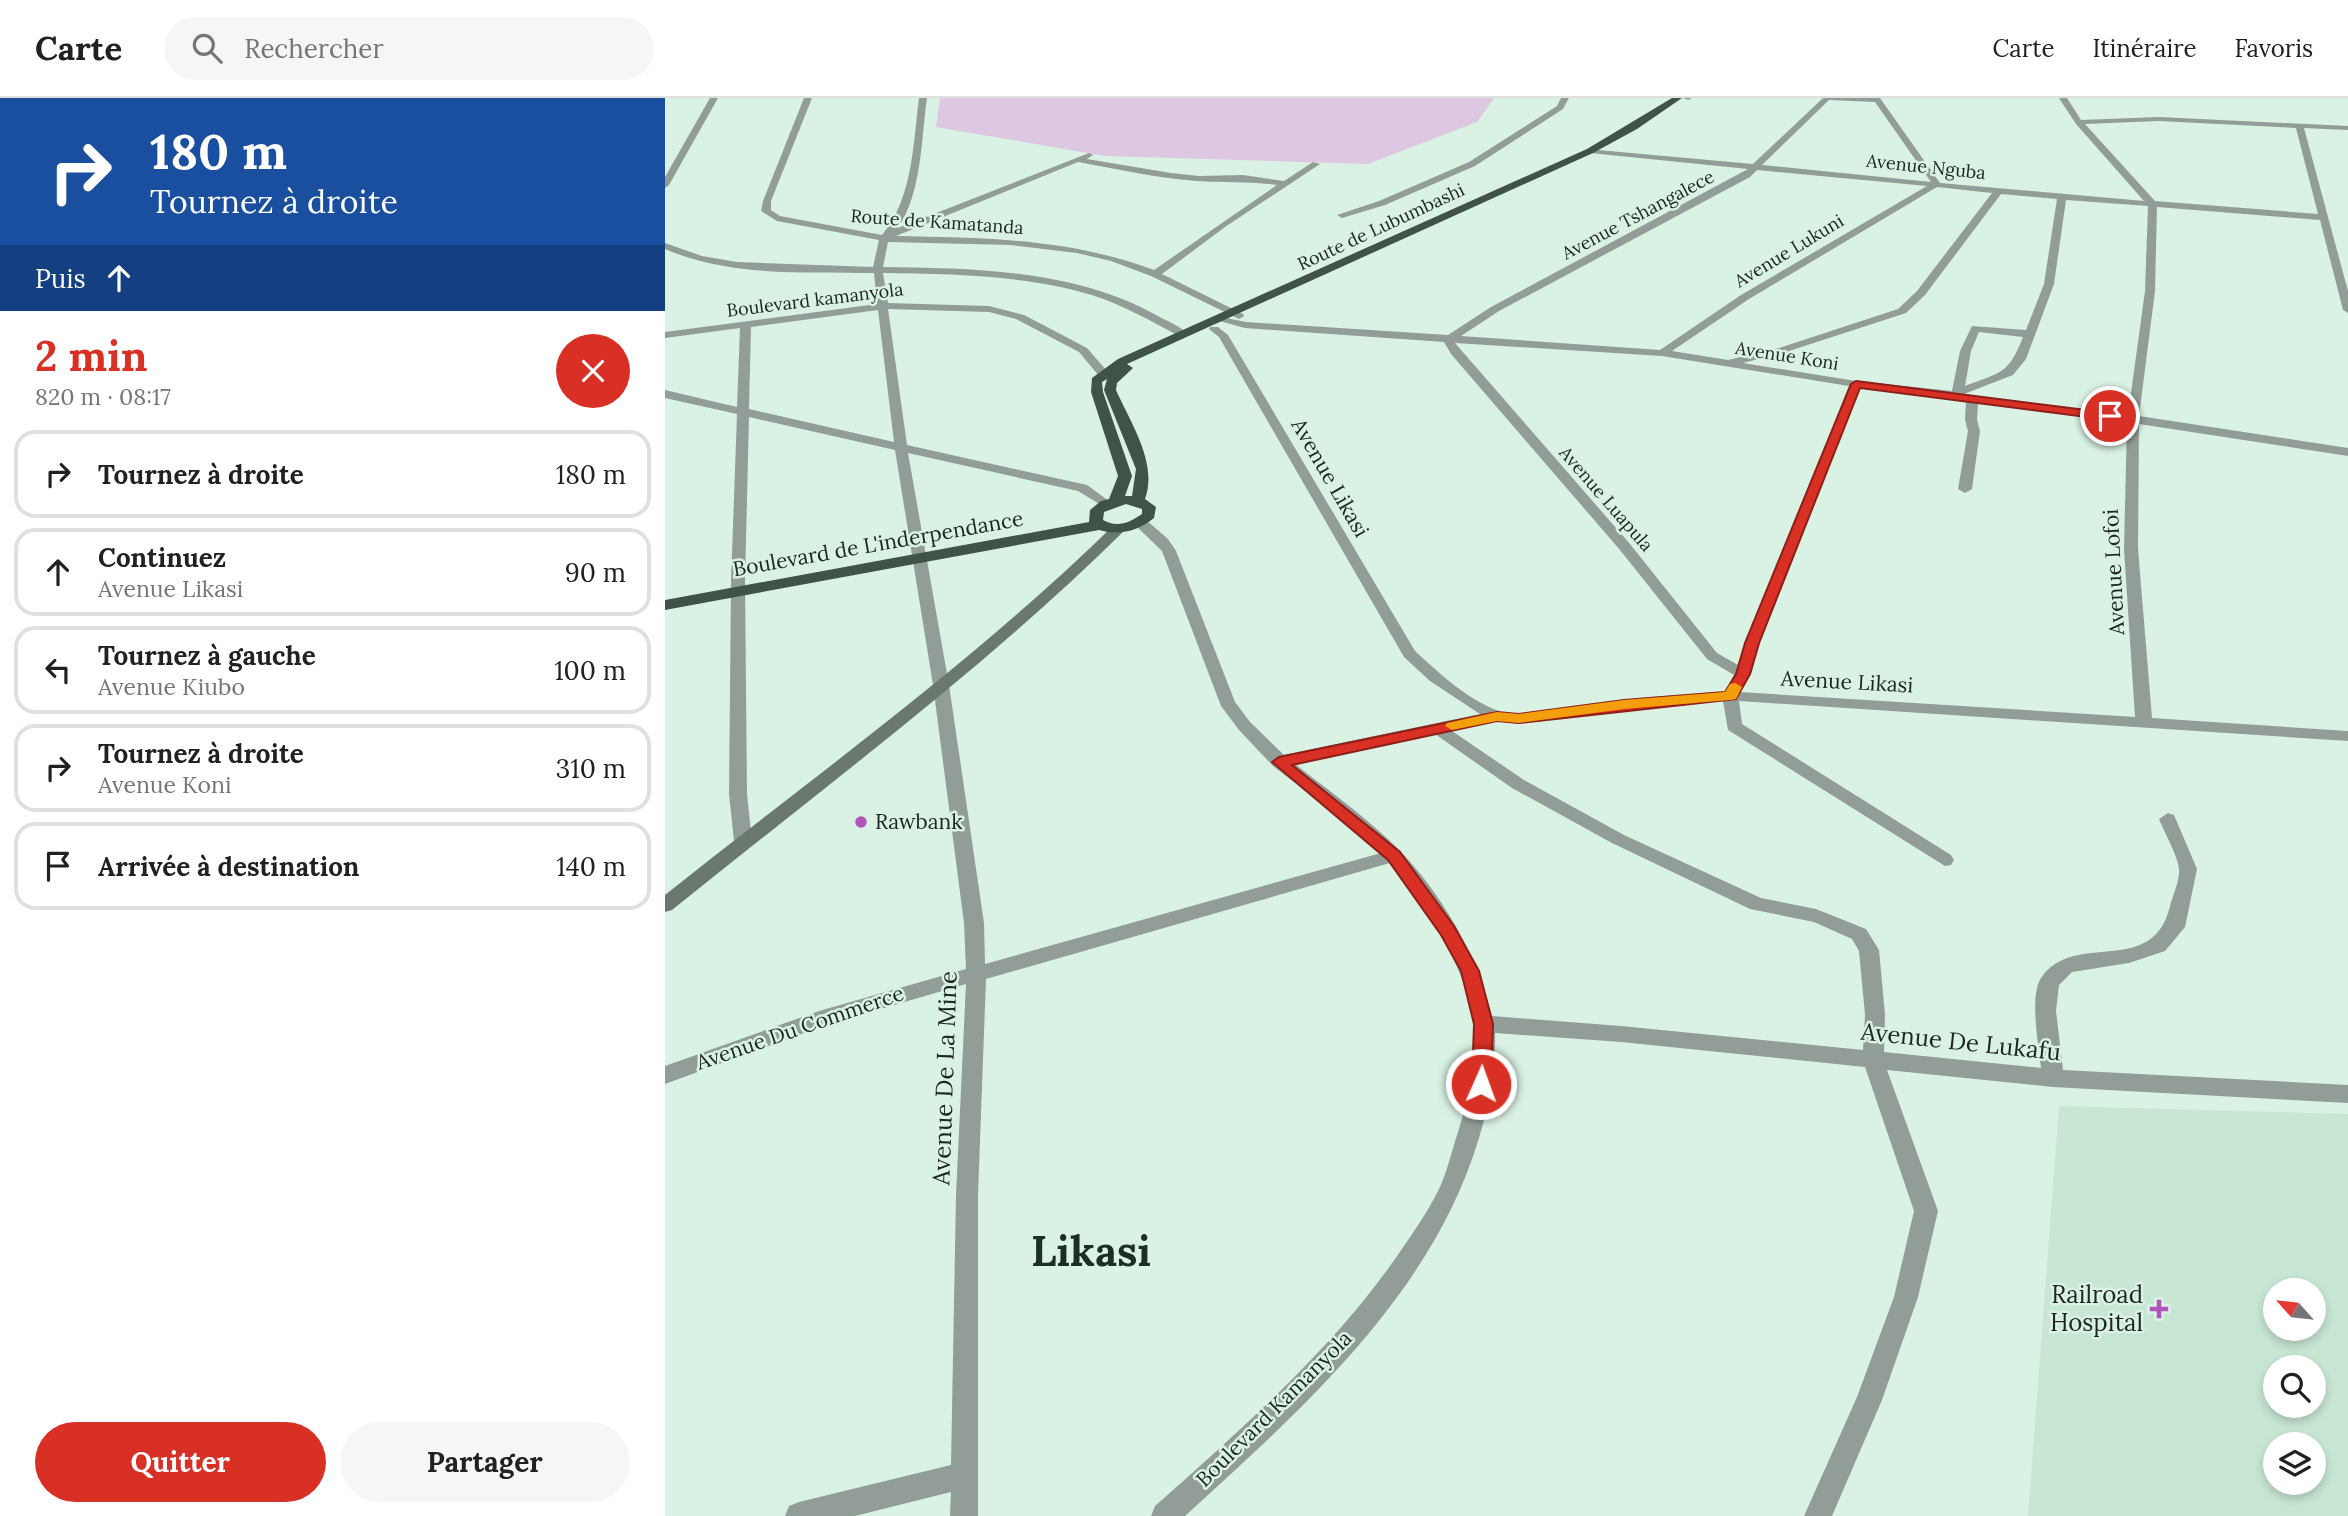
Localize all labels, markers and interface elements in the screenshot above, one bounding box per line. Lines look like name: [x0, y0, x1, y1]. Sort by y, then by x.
search box: [164, 17, 654, 80]
text: Carte: [35, 27, 122, 69]
icon: search: [188, 29, 226, 67]
text: Rechercher: [244, 32, 384, 65]
text: Carte: [1993, 33, 2055, 64]
text: Itinéraire: [2093, 33, 2196, 64]
text: Favoris: [2234, 33, 2313, 64]
text: 180 m: [150, 120, 287, 182]
icon: right: [35, 126, 126, 217]
street label: Avenue Nguba: [1864, 149, 1987, 184]
street label: Avenue Tshangalece: [1557, 165, 1718, 265]
street label: Route de Lubumbashi: [1294, 178, 1468, 275]
text: Tournez à droite: [150, 181, 398, 222]
street label: Route de Kamatanda: [850, 204, 1024, 239]
street label: Avenue Lukuni: [1729, 209, 1848, 293]
icon: ahead: [100, 259, 138, 297]
text: Puis: [35, 262, 86, 295]
street label: Boulevard kamanyola: [725, 277, 904, 322]
text: 2 min: [35, 329, 148, 383]
button: close: [556, 334, 630, 408]
street label: Avenue Koni: [1733, 336, 1840, 375]
text: 820 m · 08:17: [35, 382, 171, 411]
pin: [2080, 386, 2140, 446]
icon: arrive: [2091, 397, 2129, 435]
street label: Avenue Likasi: [1285, 413, 1375, 542]
street label: Avenue Luapula: [1554, 441, 1658, 556]
icon: right: [39, 455, 77, 493]
text: Tournez à droite: [98, 458, 304, 491]
text: 180 m: [556, 458, 626, 491]
street label: Boulevard de L'inderpendance: [731, 505, 1025, 582]
street label: Avenue Lofoi: [2097, 508, 2130, 637]
text: Continuez: [98, 541, 226, 574]
icon: ahead: [39, 553, 77, 591]
text: 90 m: [565, 556, 626, 589]
text: Avenue Likasi: [98, 574, 243, 603]
text: Tournez à gauche: [98, 639, 316, 672]
icon: left: [39, 651, 77, 689]
text: 100 m: [554, 654, 626, 687]
street label: Avenue Likasi: [1779, 664, 1914, 698]
text: Avenue Kiubo: [98, 672, 245, 701]
text: Tournez à droite: [98, 737, 304, 770]
icon: right: [39, 749, 77, 787]
text: 310 m: [556, 752, 626, 785]
text: Avenue Koni: [98, 770, 231, 799]
place label: Rawbank: [875, 808, 963, 835]
marker: Rawbank: [853, 814, 869, 830]
icon: arrive: [39, 847, 77, 885]
text: Arrivée à destination: [98, 850, 359, 883]
text: 140 m: [556, 850, 626, 883]
street label: Avenue De La Mine: [925, 970, 964, 1187]
street label: Avenue Du Commerce: [692, 979, 907, 1076]
street label: Avenue De Lukafu: [1859, 1015, 2063, 1067]
position arrow: [1444, 1047, 1518, 1121]
district label: Likasi: [1031, 1224, 1151, 1278]
north arrow: [2263, 1278, 2326, 1340]
map controls: [2263, 1278, 2326, 1495]
place label: Railroad Hospital: [2050, 1279, 2143, 1338]
marker: Railroad Hospital: [2149, 1299, 2169, 1319]
street label: Boulevard Kamanyola: [1190, 1325, 1358, 1493]
button: search: [2263, 1355, 2326, 1418]
button: Quitter: [35, 1422, 326, 1502]
button: Partager: [340, 1422, 630, 1502]
button: layers: [2263, 1432, 2326, 1495]

